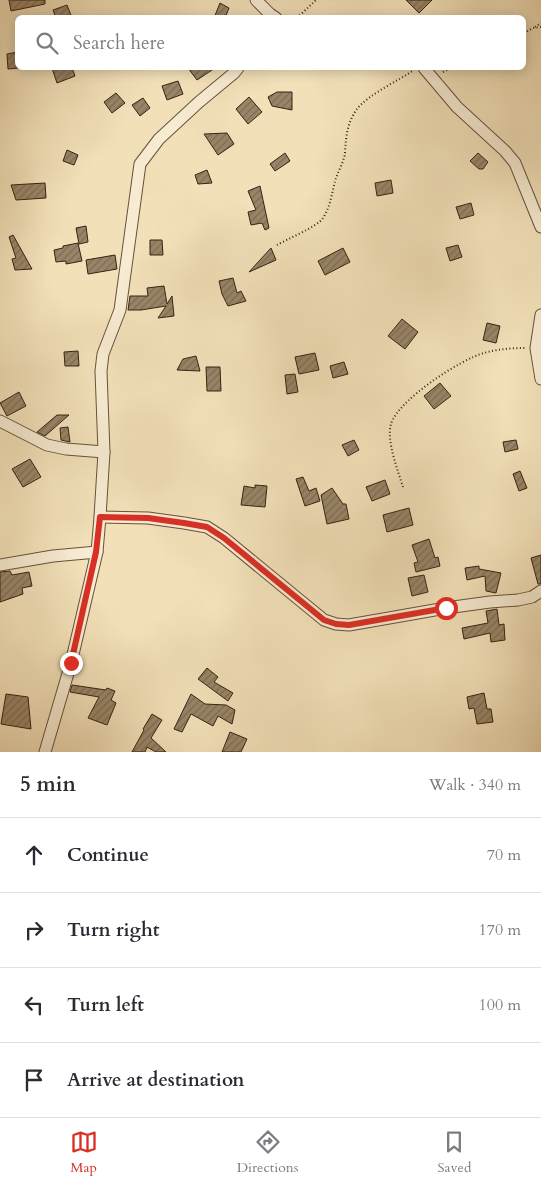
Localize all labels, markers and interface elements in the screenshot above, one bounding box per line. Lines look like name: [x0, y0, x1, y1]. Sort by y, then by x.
search box: [15, 15, 526, 70]
icon: search: [33, 29, 61, 57]
text: Search here: [73, 30, 165, 56]
route start: [435, 597, 458, 620]
route end: [60, 652, 83, 675]
text: 5 min: [20, 770, 76, 799]
text: Walk · 340 m: [429, 774, 521, 796]
icon: ahead: [20, 841, 48, 869]
text: Continue: [67, 842, 149, 868]
text: 70 m: [487, 844, 521, 866]
icon: right: [20, 916, 48, 944]
text: Turn right: [67, 917, 159, 943]
text: 170 m: [479, 919, 521, 941]
icon: left: [20, 991, 48, 1019]
text: Turn left: [67, 992, 144, 1018]
text: 100 m: [479, 994, 521, 1016]
icon: arrive: [20, 1066, 48, 1094]
text: Arrive at destination: [67, 1067, 244, 1093]
tab: Map: [70, 1128, 98, 1177]
tab: Directions: [237, 1128, 298, 1177]
tab: Saved: [437, 1128, 471, 1177]

